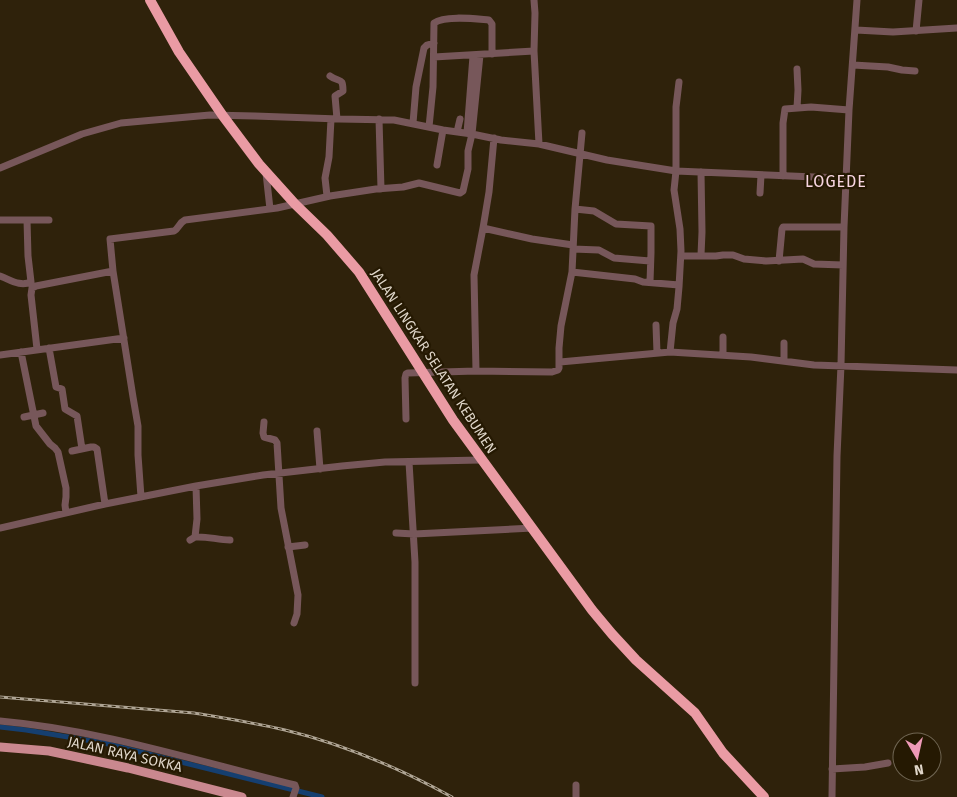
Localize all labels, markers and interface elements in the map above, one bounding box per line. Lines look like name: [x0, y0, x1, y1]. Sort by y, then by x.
district label: LOGEDE: [805, 172, 867, 191]
street label: JALAN LINGKAR SELATAN KEBUMEN: [367, 266, 500, 457]
north arrow: [892, 732, 942, 782]
street label: JALAN RAYA SOKKA: [66, 733, 184, 776]
text: N: [913, 760, 925, 778]

